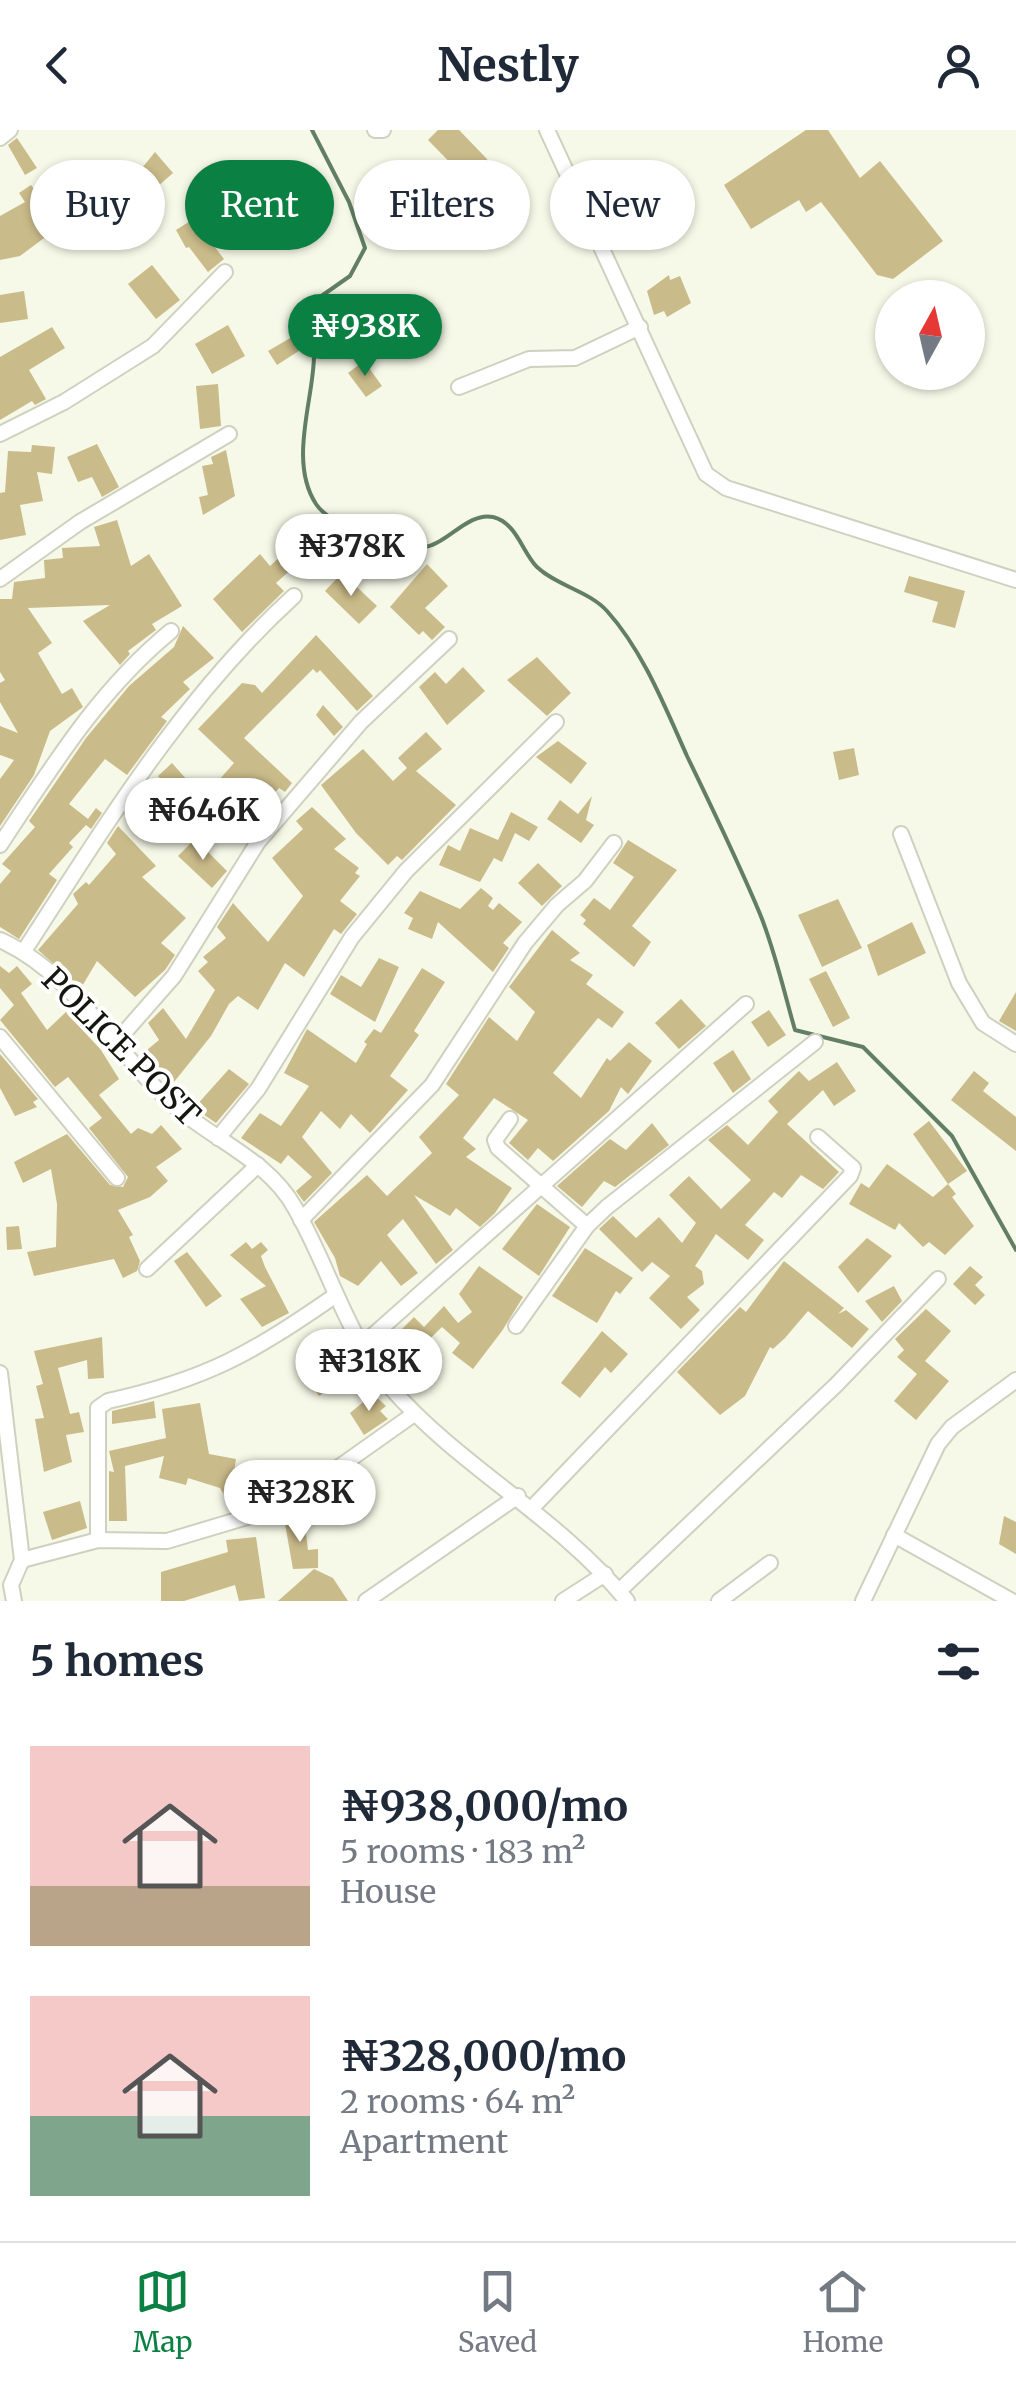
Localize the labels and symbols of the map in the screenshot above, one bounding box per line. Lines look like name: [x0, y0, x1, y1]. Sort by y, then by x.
north arrow: [875, 280, 985, 390]
pin: ₦938K: [295, 294, 435, 379]
pin: ₦378K: [281, 514, 421, 599]
pin: ₦646K: [133, 778, 273, 863]
street label: POLICE POST: [33, 959, 209, 1135]
pin: ₦318K: [299, 1329, 439, 1414]
pin: ₦328K: [230, 1460, 370, 1545]

